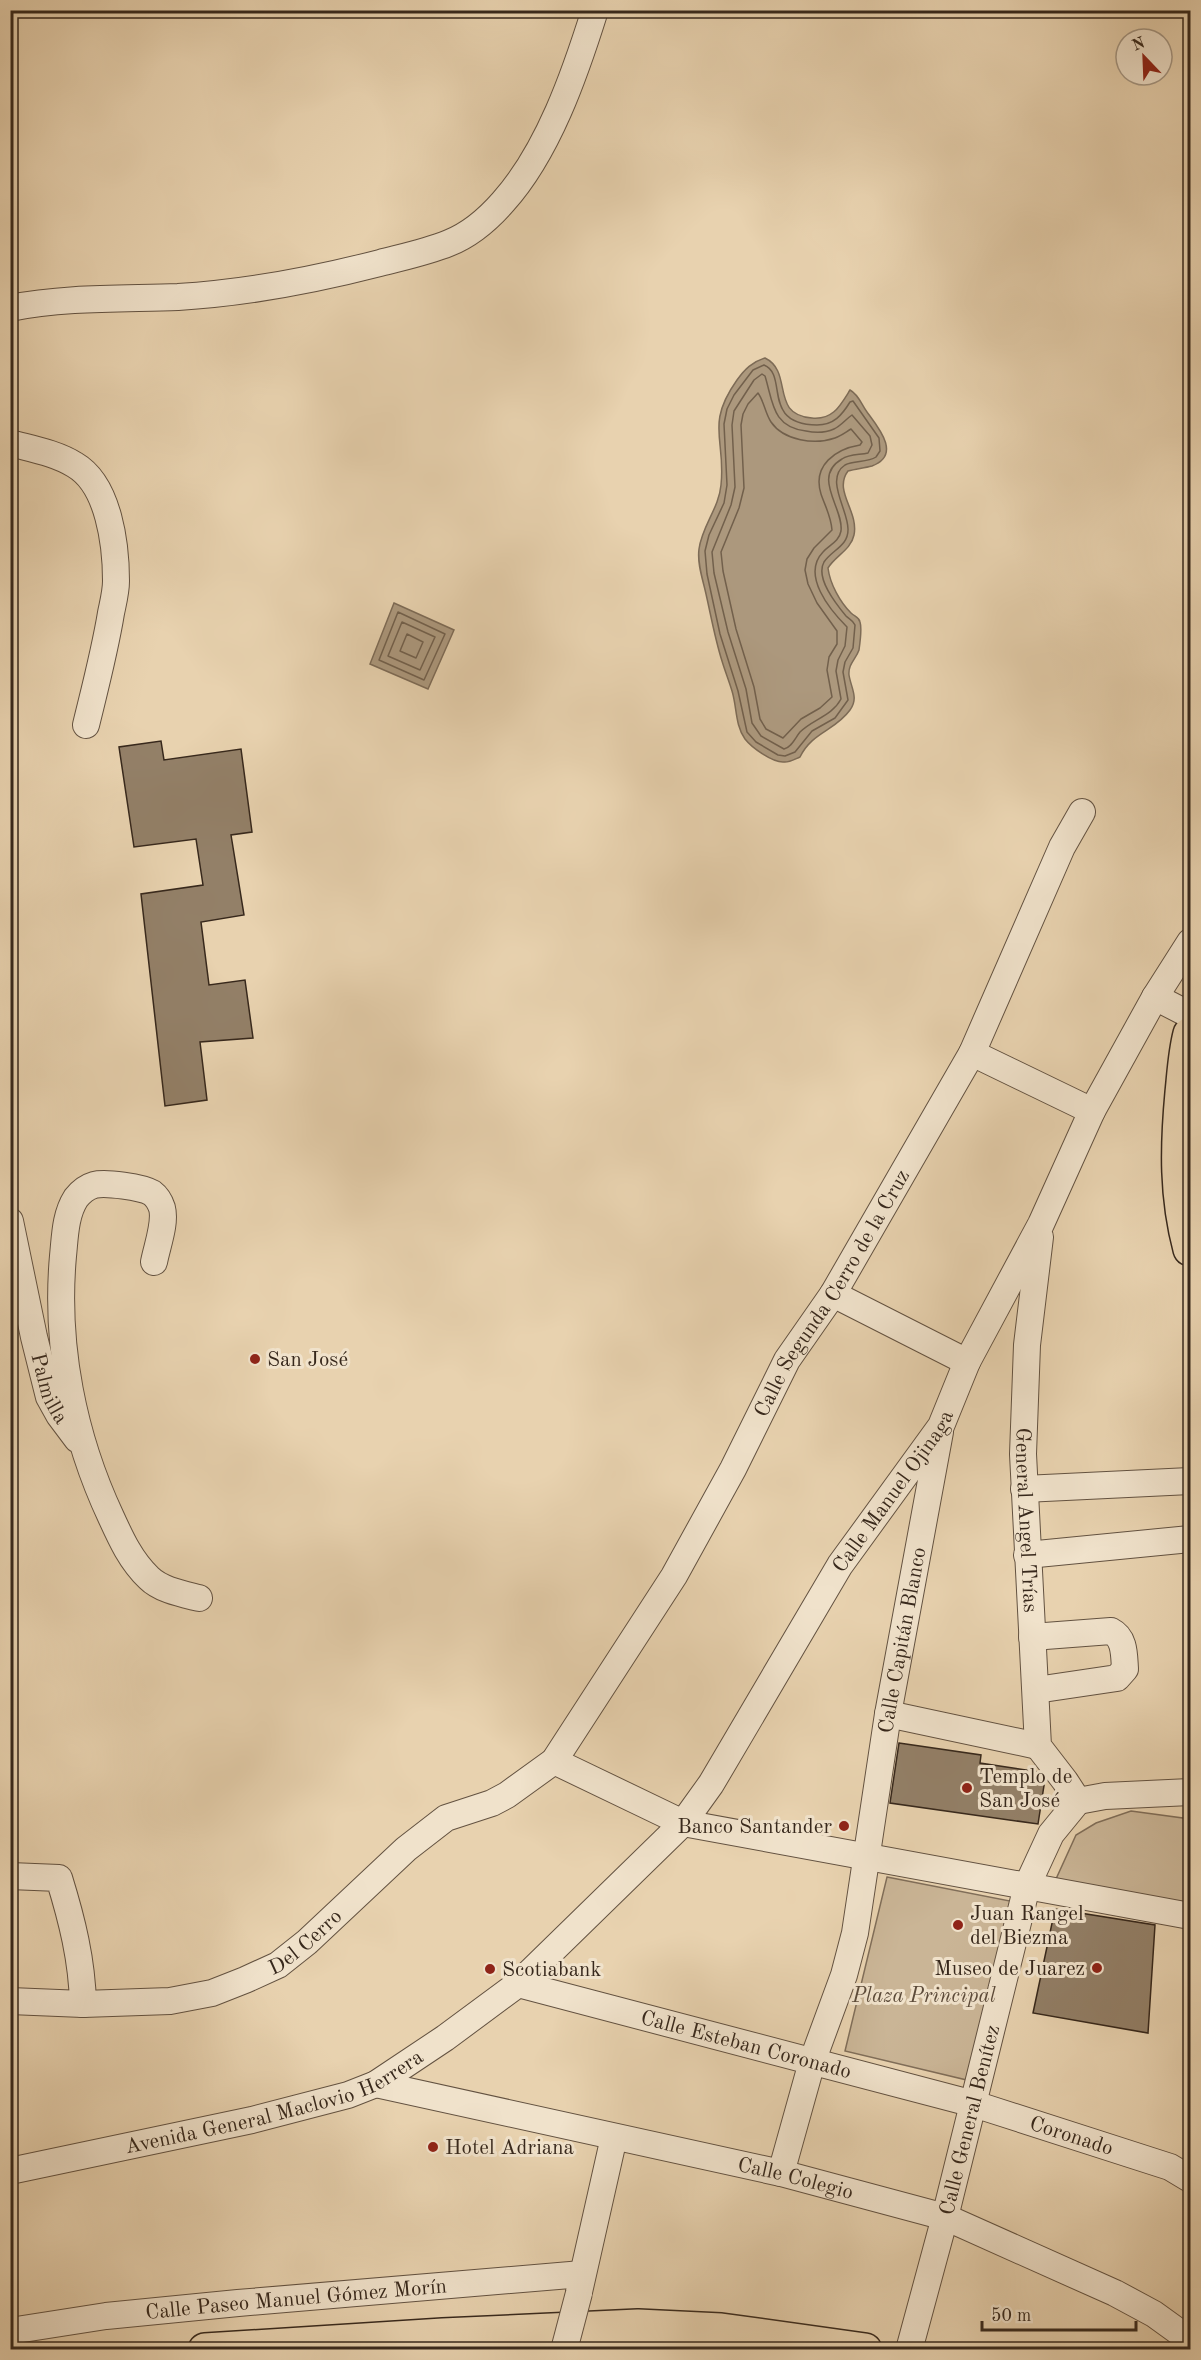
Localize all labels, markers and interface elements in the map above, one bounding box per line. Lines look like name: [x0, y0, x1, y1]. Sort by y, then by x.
north arrow: [1114, 27, 1174, 87]
text: N: [1130, 35, 1148, 55]
street label: Calle Segunda Cerro de la Cruz: [751, 1167, 914, 1421]
place label: San José: [267, 1350, 348, 1371]
street label: Palmilla: [26, 1351, 71, 1428]
marker: San José: [248, 1352, 262, 1366]
street label: Calle Manuel Ojinaga: [829, 1408, 958, 1577]
street label: General Angel Trías: [1011, 1427, 1040, 1613]
street label: Calle Capitán Blanco: [876, 1546, 931, 1735]
place label: Templo de San José: [979, 1767, 1072, 1812]
marker: Templo de San José: [960, 1781, 974, 1795]
place label: Banco Santander: [677, 1817, 832, 1838]
marker: Banco Santander: [837, 1819, 851, 1833]
place label: Juan Rangel del Biezma: [970, 1904, 1084, 1949]
street label: Del Cerro: [266, 1906, 347, 1980]
marker: Juan Rangel del Biezma: [951, 1918, 965, 1932]
place label: Museo de Juarez: [934, 1959, 1085, 1980]
place label: Scotiabank: [502, 1960, 601, 1981]
marker: Museo de Juarez: [1090, 1961, 1104, 1975]
marker: Scotiabank: [483, 1962, 497, 1976]
park label: Plaza Principal: [851, 1986, 996, 2007]
street label: Calle Esteban Coronado: [638, 2008, 853, 2083]
street label: Calle General Benítez: [937, 2023, 1004, 2217]
street label: Avenida General Maclovio Herrera: [123, 2047, 427, 2158]
street label: Coronado: [1027, 2114, 1116, 2160]
place label: Hotel Adriana: [445, 2138, 574, 2159]
marker: Hotel Adriana: [426, 2140, 440, 2154]
street label: Calle Colegio: [735, 2155, 855, 2204]
street label: Calle Paseo Manuel Gómez Morín: [144, 2276, 448, 2324]
scale bar: [982, 2294, 1136, 2332]
text: 50 m: [991, 2307, 1031, 2325]

